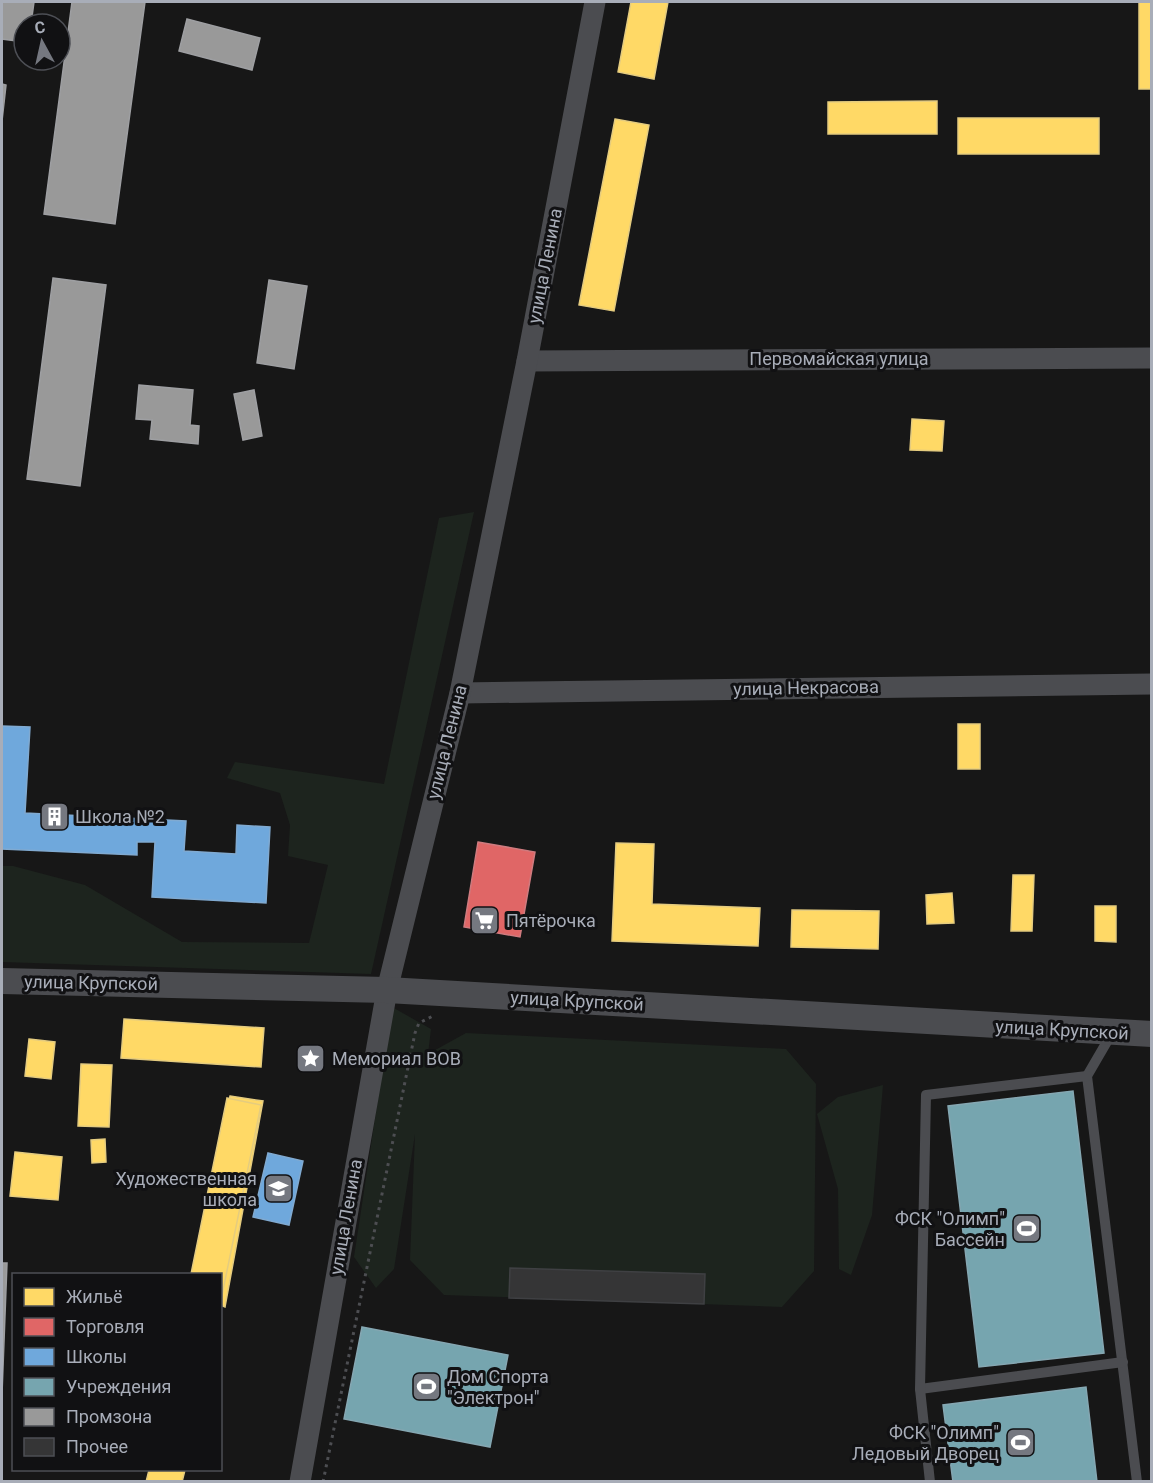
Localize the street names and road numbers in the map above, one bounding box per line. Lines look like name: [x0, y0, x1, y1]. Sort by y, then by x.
street label: улица Ленина: [523, 206, 566, 325]
street label: Первомайская улица: [749, 348, 929, 369]
street label: улица Некрасова: [733, 676, 879, 699]
street label: улица Ленина: [422, 683, 471, 801]
street label: улица Крупской: [24, 971, 158, 994]
street label: улица Крупской: [510, 987, 644, 1014]
street label: улица Крупской: [995, 1016, 1129, 1043]
street label: улица Ленина: [325, 1157, 366, 1276]

